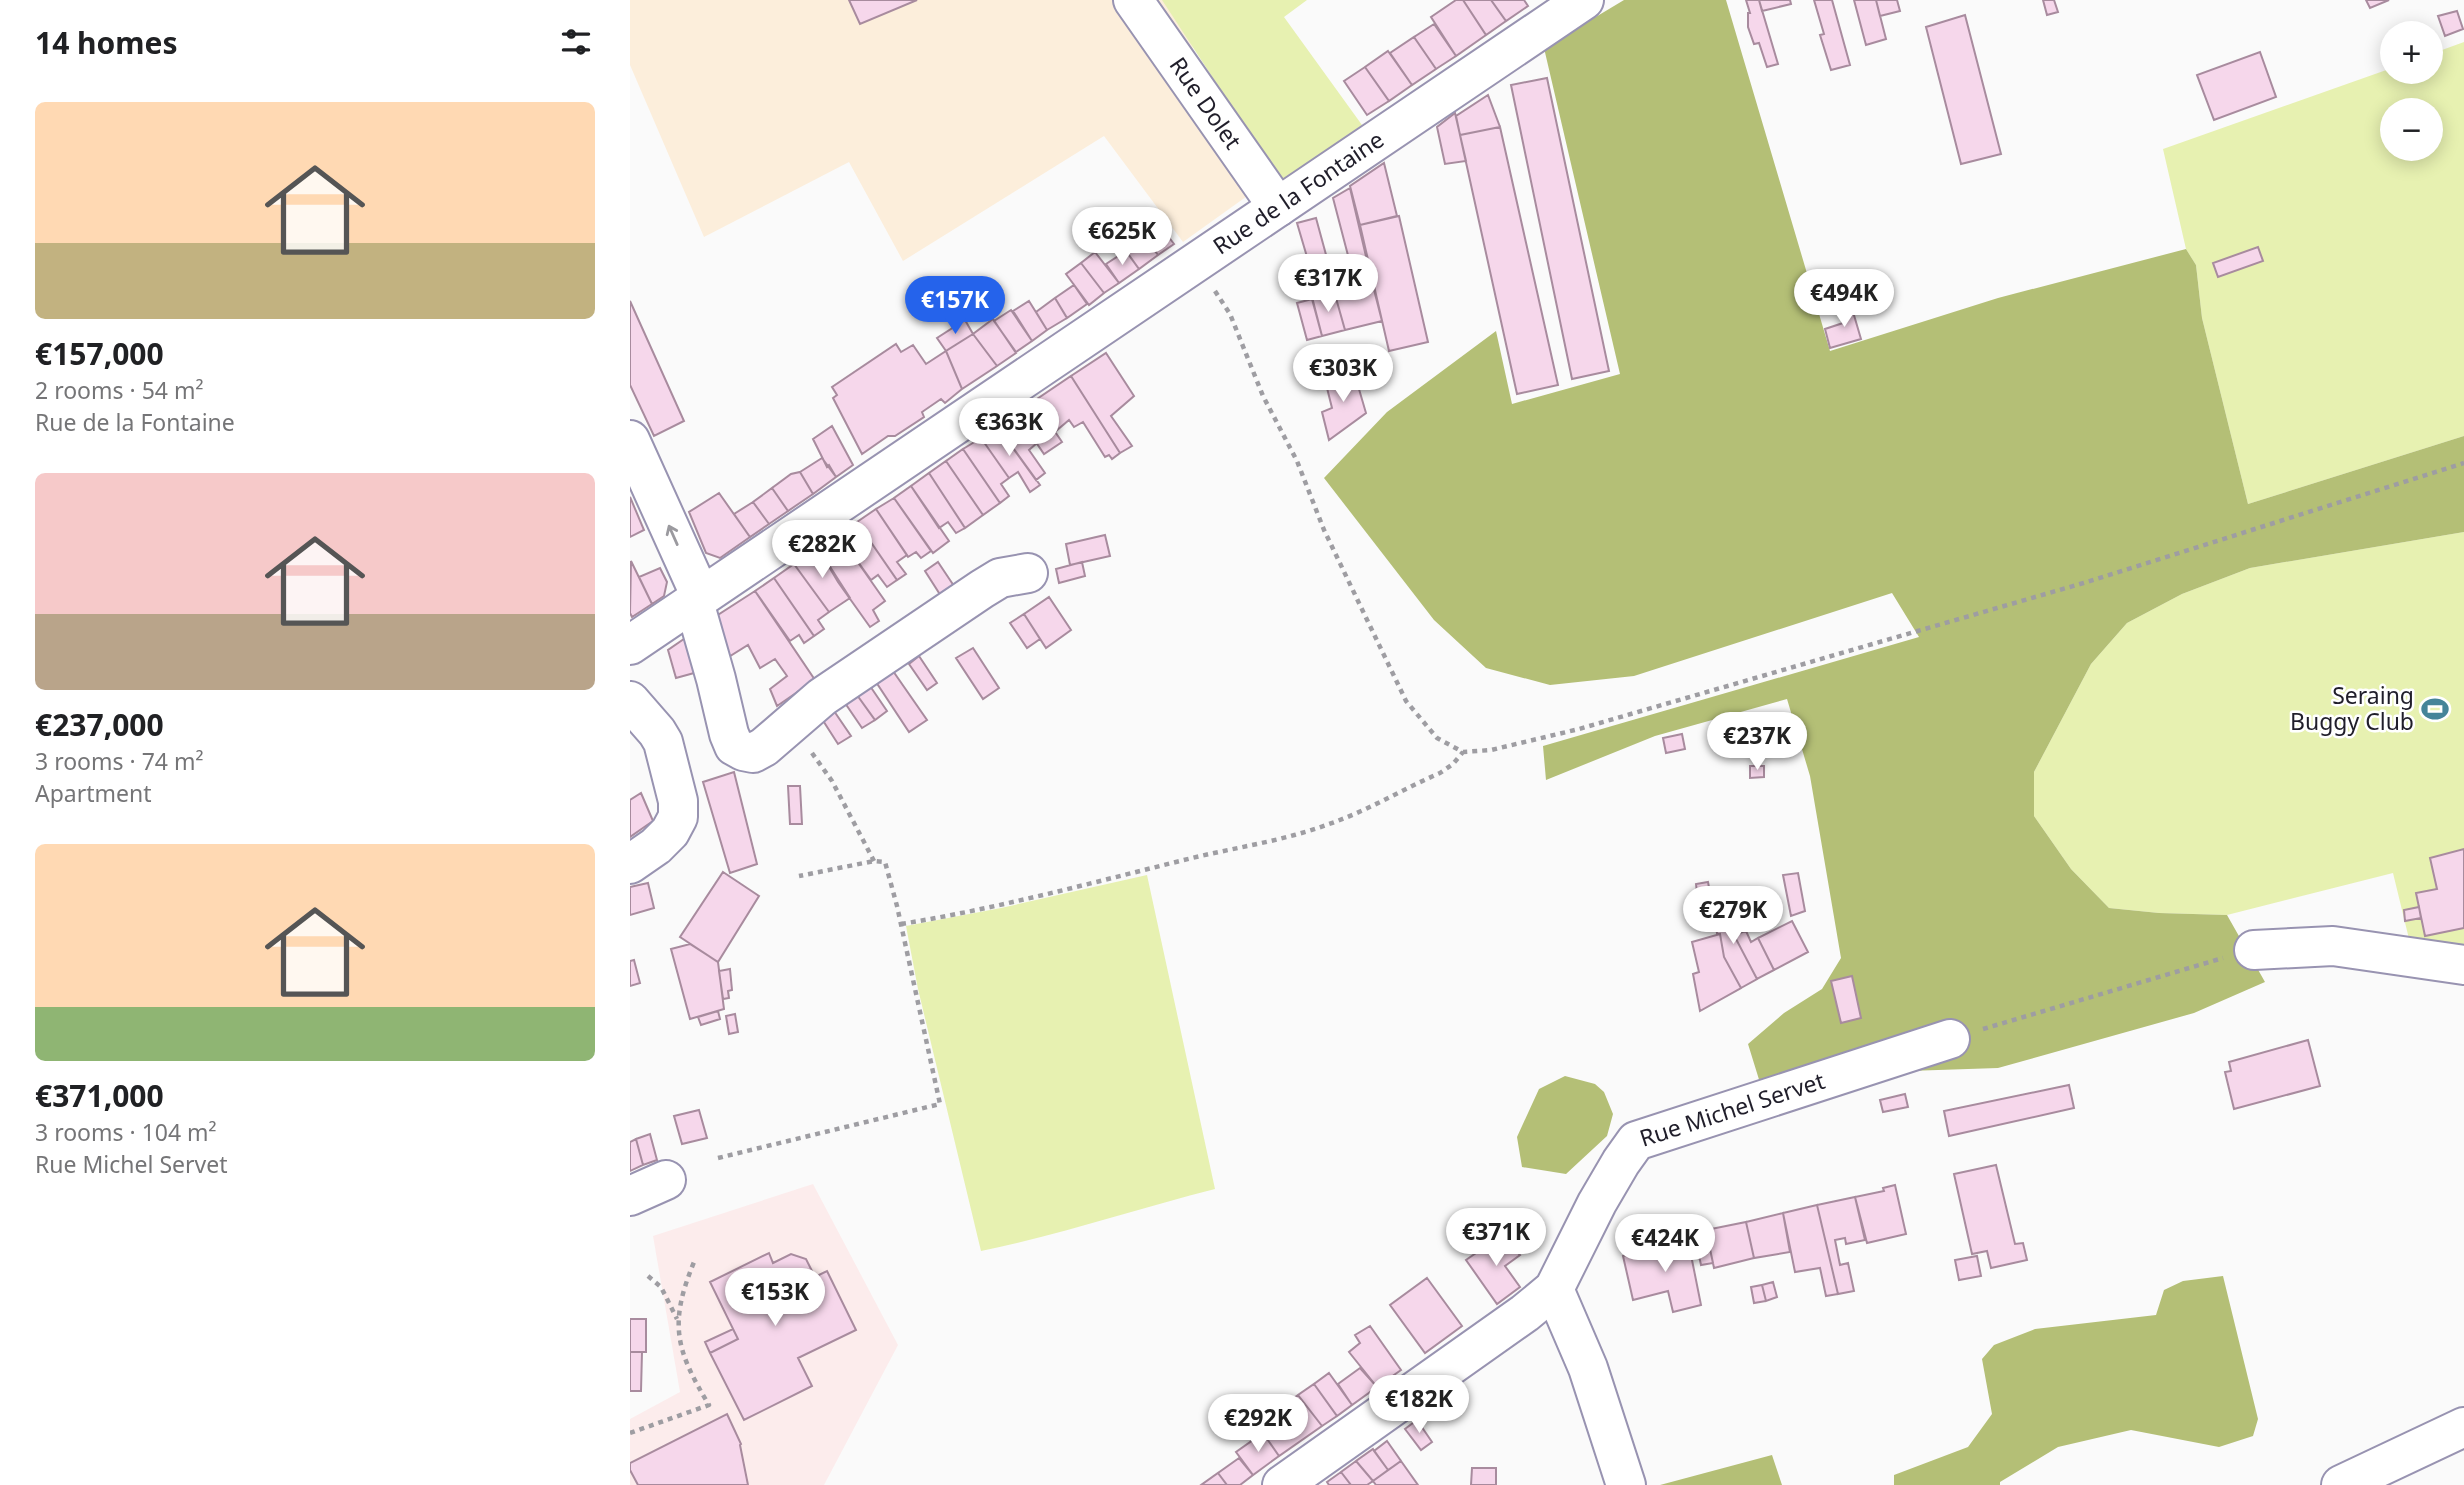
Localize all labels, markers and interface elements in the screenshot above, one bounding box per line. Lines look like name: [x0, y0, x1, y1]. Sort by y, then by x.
map controls: [2380, 21, 2443, 161]
button: +: [2380, 21, 2443, 84]
text: 14 homes: [35, 22, 178, 63]
icon: filters: [557, 23, 595, 61]
street label: Rue Dolet: [1163, 50, 1249, 155]
button: −: [2380, 98, 2443, 161]
street label: Rue de la Fontaine: [1206, 123, 1390, 261]
icon: home: [252, 147, 378, 273]
pin: €625K: [1073, 208, 1171, 267]
text: €625K: [1088, 214, 1156, 246]
pin: €317K: [1279, 254, 1377, 314]
text: €317K: [1294, 261, 1362, 293]
pin: €494K: [1795, 270, 1893, 329]
pin: €157K: [906, 276, 1004, 336]
text: €494K: [1810, 276, 1878, 308]
text: €157K: [921, 283, 989, 315]
text: €157,000: [35, 333, 164, 374]
pin: €303K: [1294, 344, 1392, 404]
text: €303K: [1309, 351, 1377, 383]
text: 2 rooms · 54 m²: [35, 374, 204, 406]
pin: €363K: [960, 398, 1058, 458]
text: €363K: [975, 405, 1043, 437]
text: Rue de la Fontaine: [35, 406, 235, 438]
icon: home: [252, 518, 378, 644]
pin: €282K: [773, 520, 871, 580]
one-way arrow: [666, 525, 679, 546]
text: €282K: [788, 527, 856, 559]
place label: Seraing Buggy Club: [2290, 679, 2414, 737]
sports icon: Seraing Buggy Club: [2420, 694, 2450, 724]
text: €237,000: [35, 704, 164, 745]
pin: €237K: [1708, 712, 1806, 772]
text: €237K: [1723, 719, 1791, 751]
text: 3 rooms · 74 m²: [35, 745, 204, 777]
text: Apartment: [35, 777, 152, 809]
pin: €279K: [1684, 886, 1782, 946]
icon: home: [252, 889, 378, 1015]
text: €279K: [1699, 893, 1767, 925]
street label: Rue Michel Servet: [1635, 1064, 1828, 1154]
text: €371,000: [35, 1075, 164, 1116]
text: 3 rooms · 104 m²: [35, 1116, 217, 1148]
text: Rue Michel Servet: [35, 1148, 227, 1180]
pin: €371K: [1447, 1208, 1545, 1268]
pin: €424K: [1616, 1214, 1714, 1274]
text: €371K: [1462, 1215, 1530, 1247]
text: €424K: [1631, 1221, 1699, 1253]
pin: €153K: [726, 1268, 824, 1328]
text: €153K: [741, 1275, 809, 1307]
pin: €182K: [1370, 1376, 1468, 1435]
text: €182K: [1385, 1382, 1453, 1414]
pin: €292K: [1209, 1394, 1307, 1454]
text: €292K: [1224, 1401, 1292, 1433]

